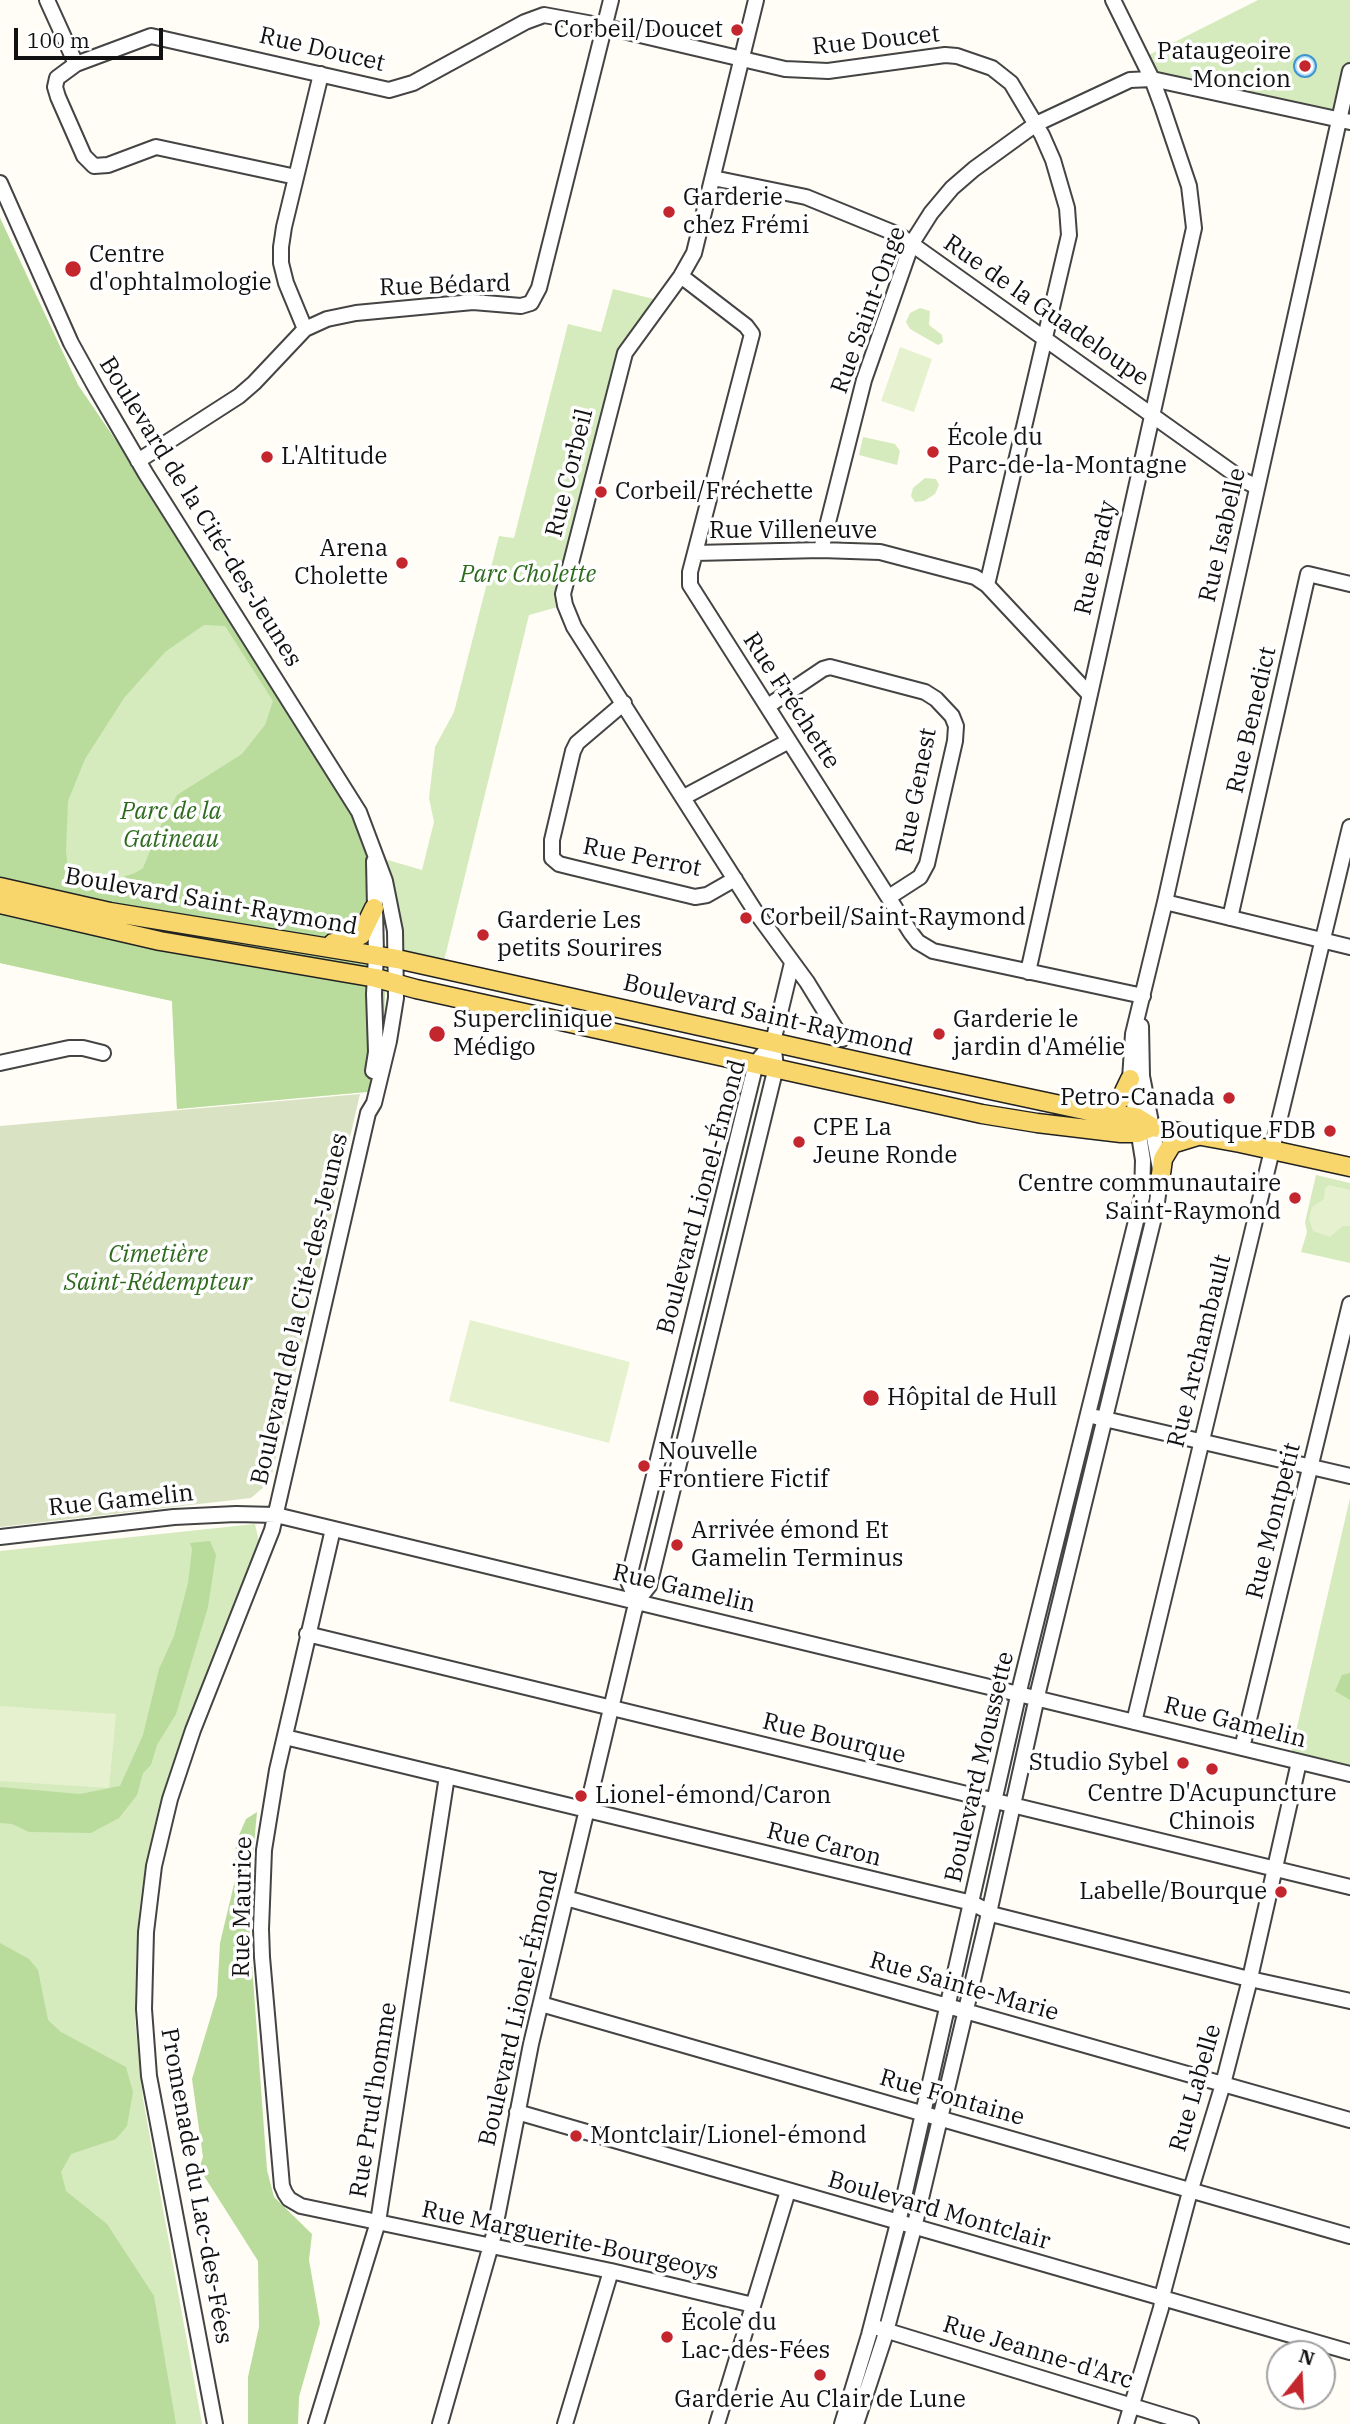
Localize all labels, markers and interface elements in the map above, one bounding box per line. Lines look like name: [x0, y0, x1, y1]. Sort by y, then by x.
scale bar: [18, 14, 166, 58]
place label: Corbeil/Doucet: [554, 16, 723, 44]
street label: Rue Doucet: [811, 20, 941, 62]
street label: Rue Doucet: [256, 22, 388, 78]
marker: Corbeil/Doucet: [729, 22, 745, 38]
text: 100 m: [27, 26, 90, 54]
place label: Pataugeoire Moncion: [1157, 38, 1291, 94]
marker: Pataugeoire Moncion: [1297, 58, 1313, 74]
place label: Garderie chez Frémi: [683, 184, 809, 240]
marker: Garderie chez Frémi: [661, 204, 677, 220]
street label: Rue Saint-Onge: [825, 223, 913, 397]
street label: Rue de la Guadeloupe: [938, 229, 1154, 393]
place label: Centre d'ophtalmologie: [89, 241, 272, 297]
marker: Centre d'ophtalmologie: [63, 259, 83, 279]
street label: Rue Bédard: [379, 269, 511, 303]
street label: Boulevard de la Cité-des-Jeunes: [92, 352, 308, 672]
street label: Rue Corbeil: [540, 406, 600, 540]
place label: École du Parc-de-la-Montagne: [947, 424, 1187, 480]
place label: L'Altitude: [281, 443, 387, 471]
marker: École du Parc-de-la-Montagne: [925, 444, 941, 460]
marker: L'Altitude: [259, 449, 275, 465]
street label: Rue Isabelle: [1194, 465, 1252, 605]
place label: Corbeil/Fréchette: [615, 478, 813, 506]
marker: Corbeil/Fréchette: [593, 484, 609, 500]
street label: Rue Brady: [1069, 498, 1123, 618]
street label: Rue Villeneuve: [709, 517, 877, 545]
place label: Arena Cholette: [294, 535, 388, 591]
marker: Arena Cholette: [394, 555, 410, 571]
park label: Parc Cholette: [460, 561, 596, 589]
street label: Rue Fréchette: [736, 627, 846, 775]
street label: Rue Benedict: [1221, 644, 1283, 796]
street label: Rue Genest: [891, 726, 943, 856]
park label: Parc de la Gatineau: [120, 798, 222, 854]
street label: Rue Perrot: [580, 832, 704, 884]
street label: Boulevard Saint-Raymond: [62, 862, 360, 942]
place label: Corbeil/Saint-Raymond: [760, 904, 1026, 932]
place label: Garderie Les petits Sourires: [497, 907, 663, 963]
marker: Corbeil/Saint-Raymond: [738, 910, 754, 926]
marker: Garderie Les petits Sourires: [475, 927, 491, 943]
street label: Boulevard Saint-Raymond: [620, 969, 916, 1063]
place label: Superclinique Médigo: [453, 1006, 613, 1062]
place label: Garderie le jardin d'Amélie: [953, 1006, 1125, 1062]
marker: Superclinique Médigo: [427, 1024, 447, 1044]
marker: Garderie le jardin d'Amélie: [931, 1026, 947, 1042]
street label: Boulevard Lionel-Émond: [651, 1057, 753, 1337]
place label: Petro-Canada: [1060, 1084, 1215, 1112]
marker: Petro-Canada: [1221, 1090, 1237, 1106]
place label: CPE La Jeune Ronde: [813, 1114, 957, 1170]
place label: Boutique FDB: [1160, 1117, 1316, 1145]
marker: Boutique FDB: [1322, 1123, 1338, 1139]
street label: Boulevard de la Cité-des-Jeunes: [245, 1130, 355, 1488]
marker: CPE La Jeune Ronde: [791, 1134, 807, 1150]
place label: Centre communautaire Saint-Raymond: [1018, 1170, 1281, 1226]
marker: Centre communautaire Saint-Raymond: [1287, 1190, 1303, 1206]
park label: Cimetière Saint-Rédempteur: [64, 1241, 252, 1297]
street label: Rue Archambault: [1162, 1252, 1238, 1450]
place label: Hôpital de Hull: [887, 1384, 1057, 1412]
marker: Hôpital de Hull: [861, 1388, 881, 1408]
place label: Nouvelle Frontiere Fictif: [658, 1438, 828, 1494]
street label: Rue Montpetit: [1241, 1440, 1307, 1602]
marker: Nouvelle Frontiere Fictif: [636, 1458, 652, 1474]
street label: Rue Gamelin: [47, 1479, 195, 1523]
place label: Arrivée émond Et Gamelin Terminus: [691, 1517, 903, 1573]
marker: Arrivée émond Et Gamelin Terminus: [669, 1537, 685, 1553]
street label: Rue Gamelin: [610, 1559, 758, 1619]
street label: Boulevard Moussette: [939, 1649, 1021, 1885]
street label: Rue Gamelin: [1161, 1691, 1309, 1755]
street label: Rue Bourque: [759, 1707, 909, 1771]
place label: Studio Sybel: [1029, 1749, 1169, 1777]
marker: Studio Sybel: [1175, 1755, 1191, 1771]
marker: Centre D'Acupuncture Chinois: [1204, 1761, 1220, 1777]
place label: Centre D'Acupuncture Chinois: [1087, 1780, 1337, 1836]
place label: Lionel-émond/Caron: [595, 1782, 831, 1810]
marker: Lionel-émond/Caron: [573, 1788, 589, 1804]
street label: Rue Caron: [764, 1817, 884, 1873]
street label: Rue Maurice: [227, 1836, 259, 1978]
street label: Boulevard Lionel-Émond: [473, 1867, 565, 2149]
place label: Labelle/Bourque: [1079, 1878, 1267, 1906]
marker: Labelle/Bourque: [1273, 1884, 1289, 1900]
street label: Rue Sainte-Marie: [866, 1946, 1062, 2028]
street label: Rue Prud'homme: [344, 2000, 404, 2200]
street label: Rue Labelle: [1164, 2021, 1228, 2155]
street label: Promenade du Lac-des-Fées: [154, 2026, 238, 2346]
street label: Rue Fontaine: [876, 2064, 1028, 2132]
place label: Montclair/Lionel-émond: [590, 2122, 867, 2150]
marker: Montclair/Lionel-émond: [568, 2128, 584, 2144]
street label: Boulevard Montclair: [824, 2165, 1054, 2257]
street label: Rue Marguerite-Bourgeoys: [419, 2195, 721, 2287]
place label: École du Lac-des-Fées: [681, 2309, 830, 2365]
street label: Rue Jeanne-d'Arc: [939, 2310, 1137, 2396]
marker: École du Lac-des-Fées: [659, 2329, 675, 2345]
north arrow: [1266, 2340, 1336, 2410]
text: N: [1296, 2343, 1318, 2371]
marker: Garderie Au Clair de Lune: [812, 2367, 828, 2383]
place label: Garderie Au Clair de Lune: [674, 2386, 966, 2414]

